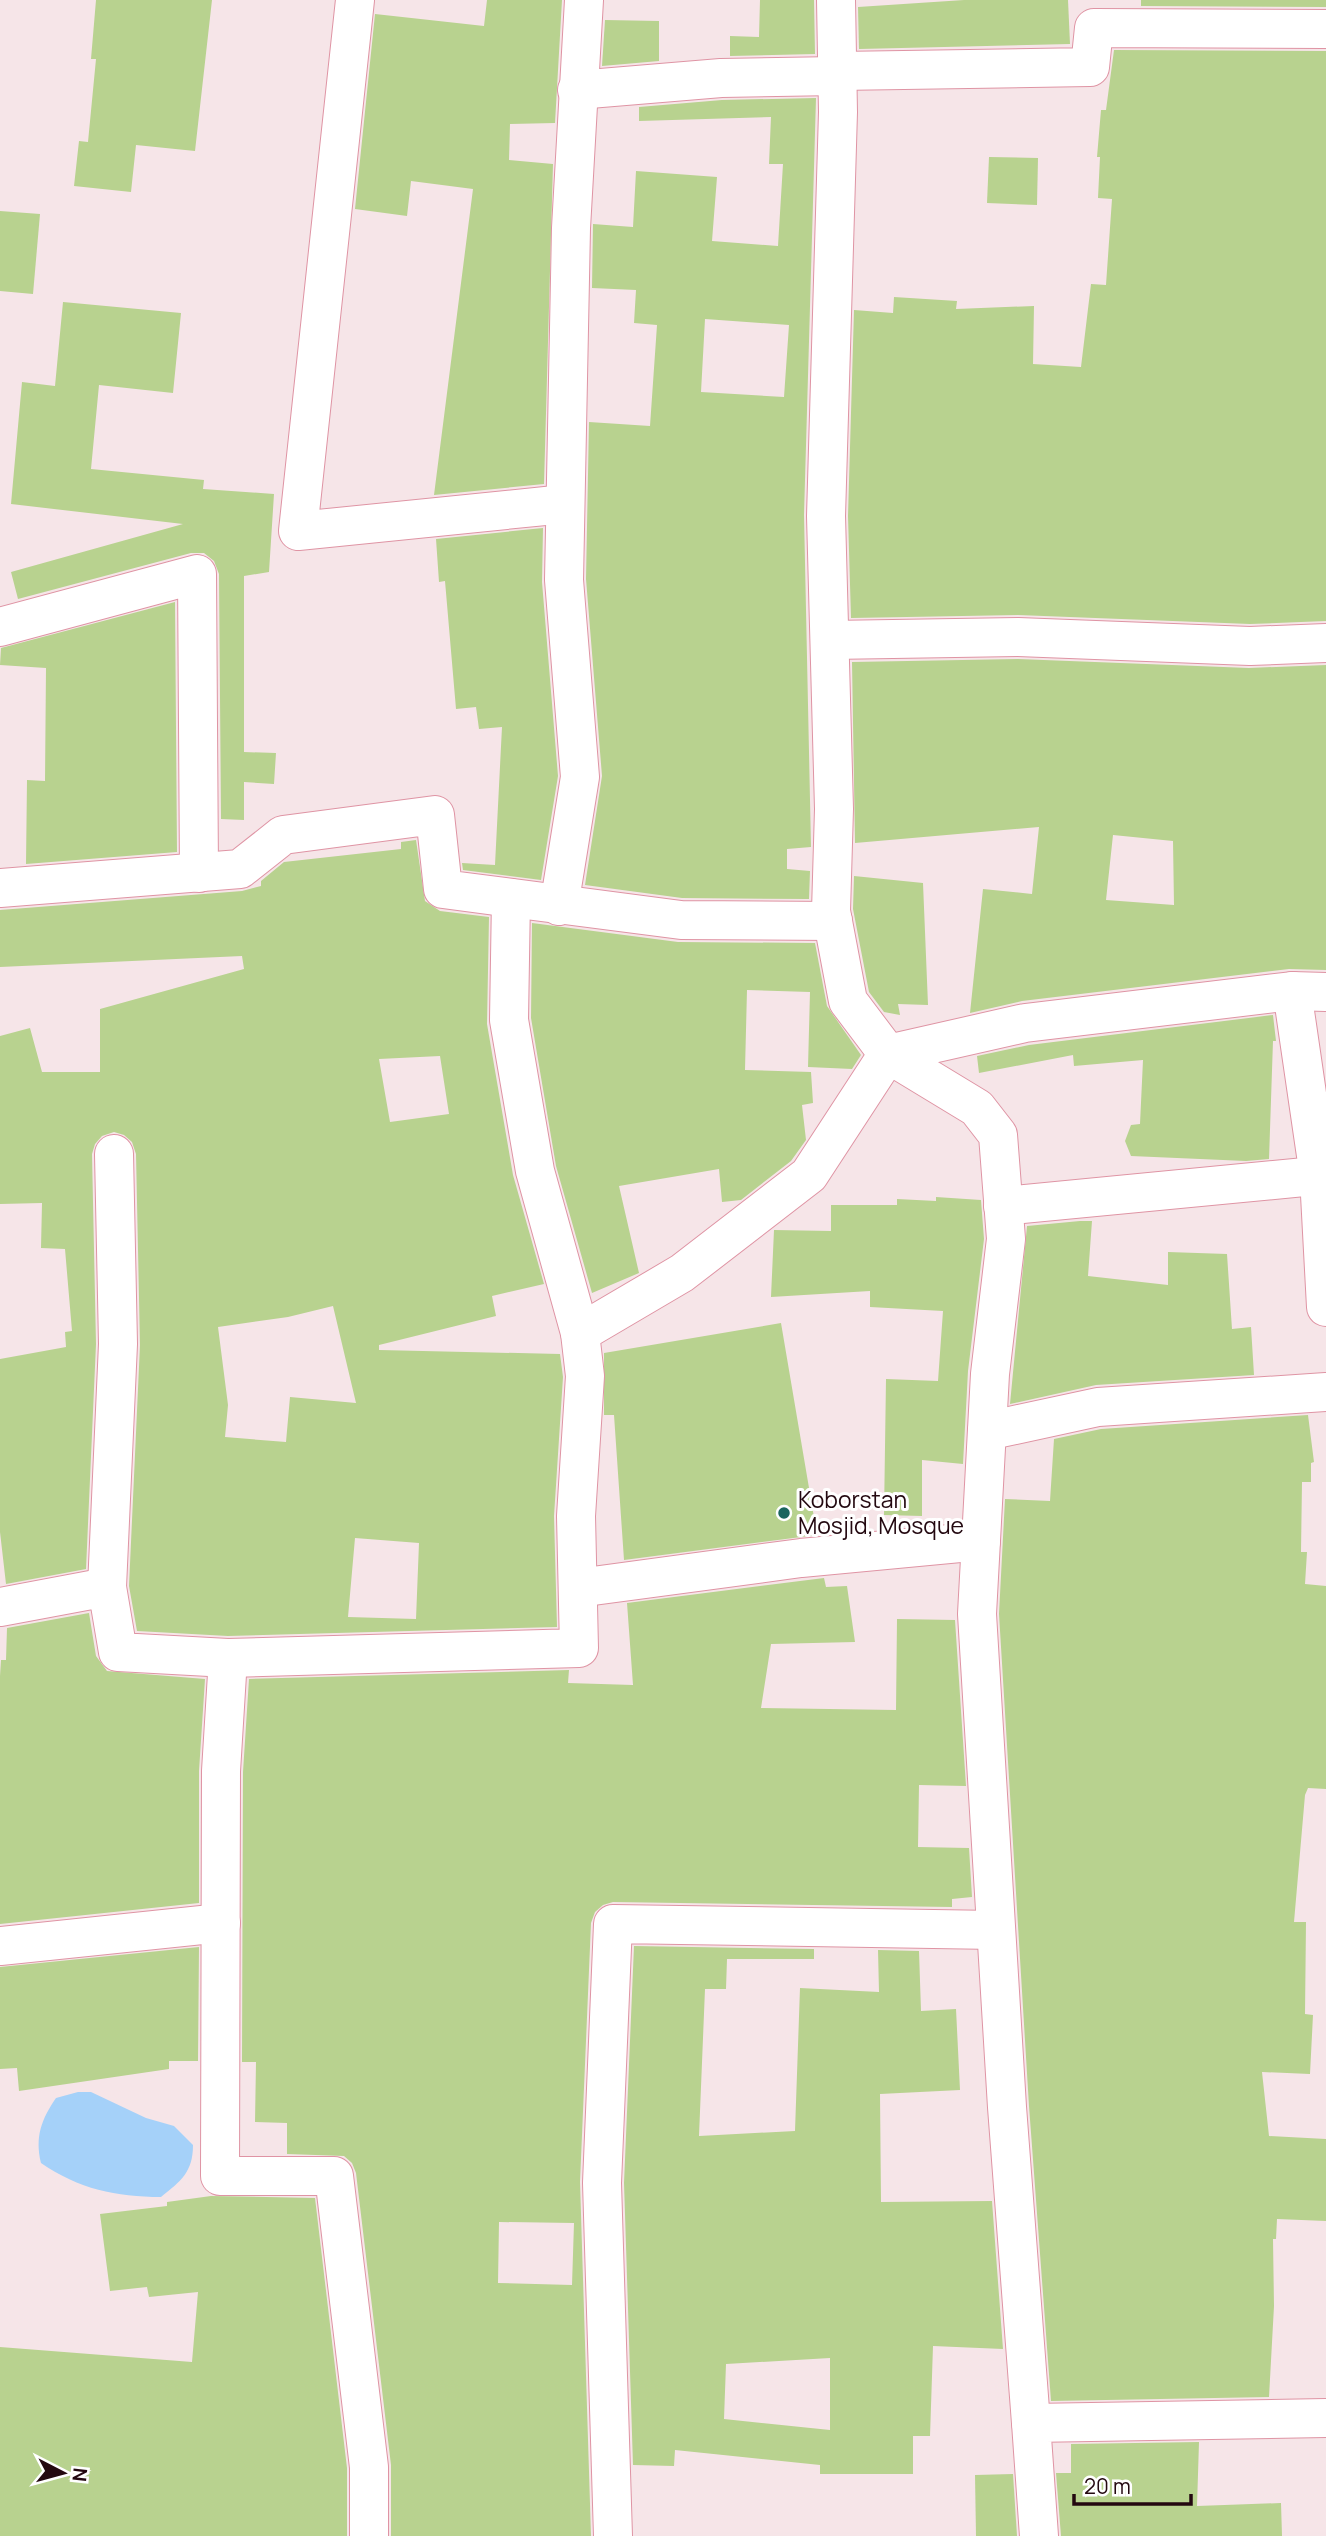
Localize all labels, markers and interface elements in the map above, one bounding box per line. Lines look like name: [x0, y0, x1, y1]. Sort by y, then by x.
place label: Koborstan Mosjid, Mosque: [798, 1483, 964, 1541]
marker: Koborstan Mosjid, Mosque: [776, 1505, 792, 1521]
north arrow: [28, 2438, 98, 2508]
scale bar: [1074, 2462, 1191, 2506]
text: N: [66, 2467, 94, 2483]
text: 20 m: [1084, 2472, 1131, 2500]

